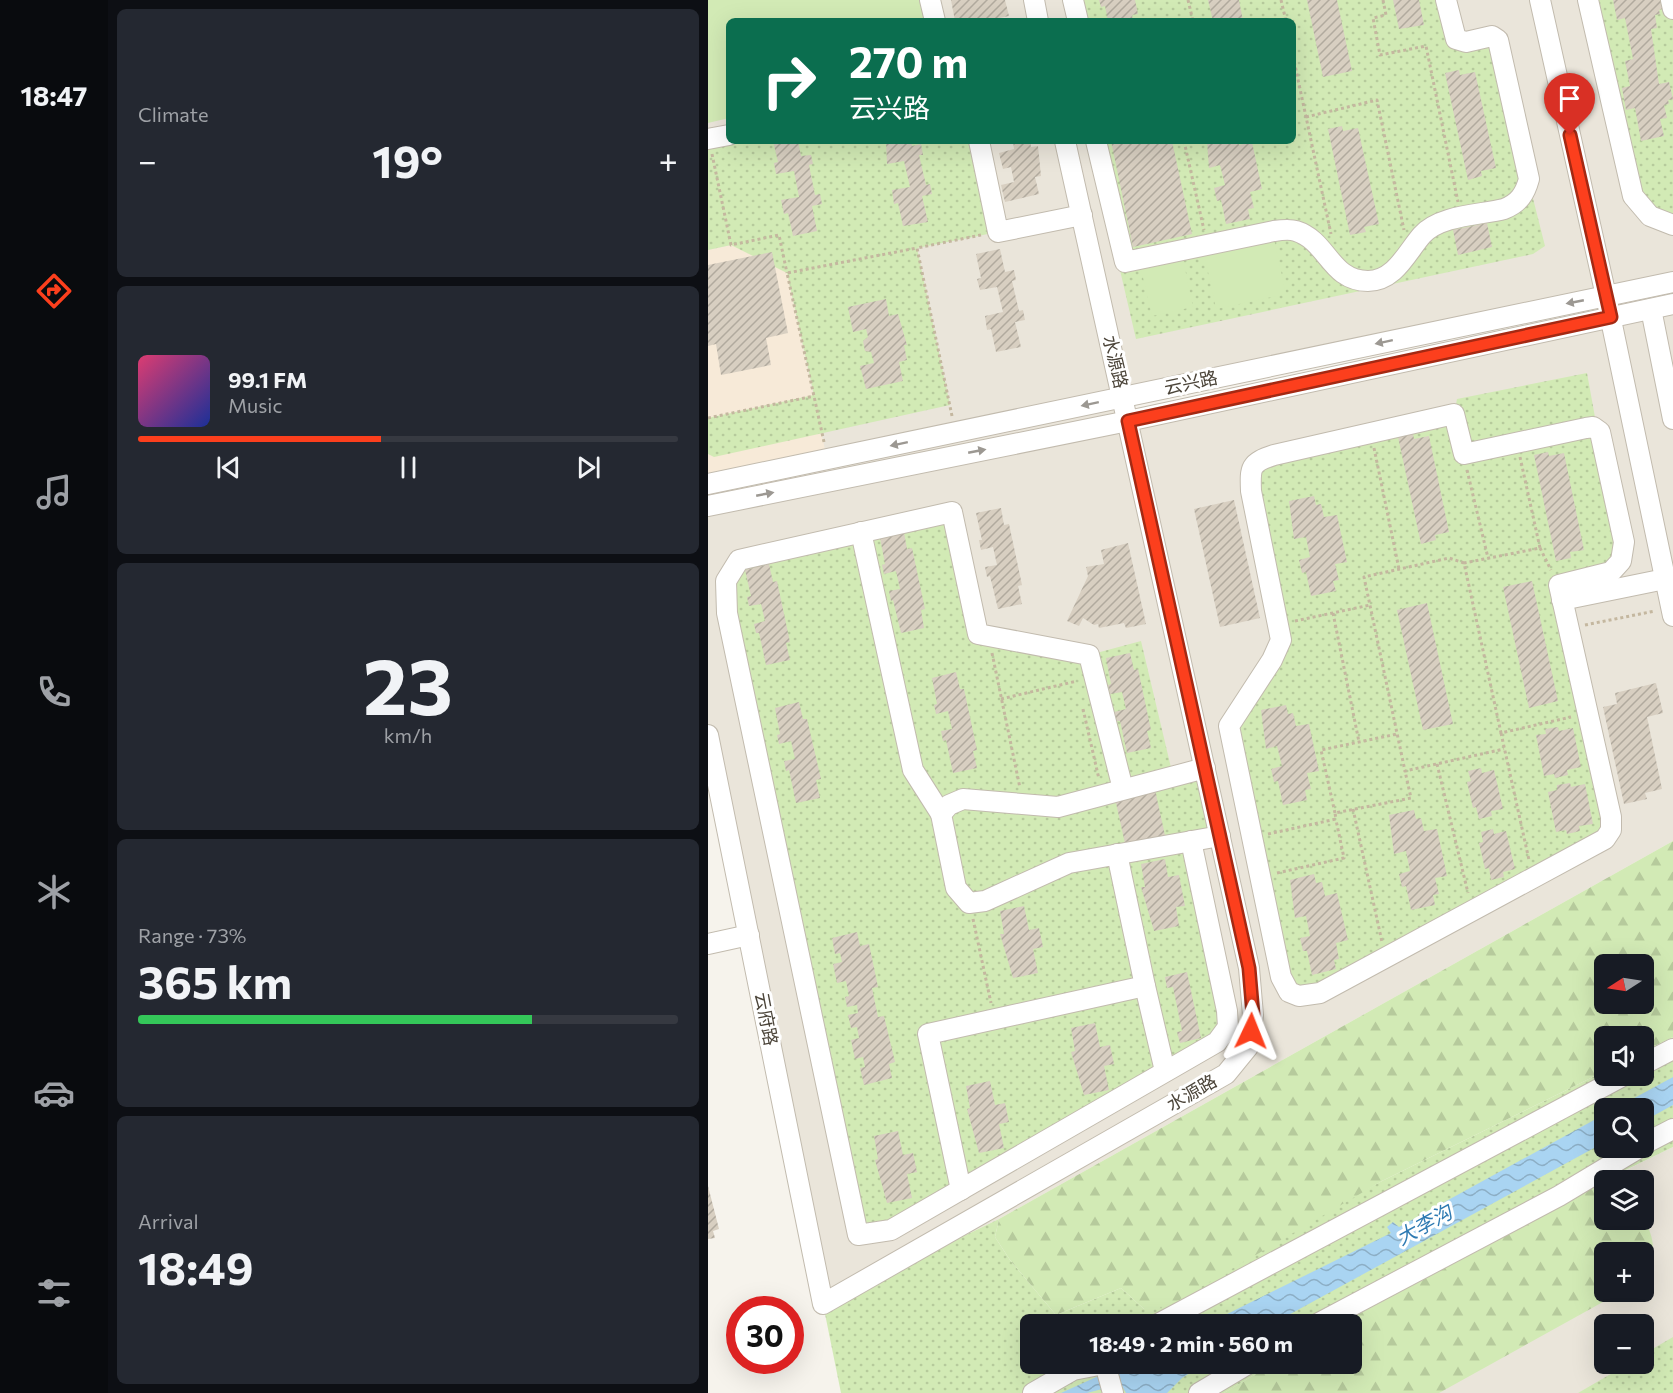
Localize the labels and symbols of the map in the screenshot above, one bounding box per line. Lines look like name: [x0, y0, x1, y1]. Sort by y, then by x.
pin: [1544, 73, 1595, 135]
one-way arrow: [1565, 298, 1584, 307]
street label: 水源路: [1099, 333, 1133, 391]
one-way arrow: [1374, 338, 1393, 347]
street label: 云兴路: [1162, 366, 1219, 398]
one-way arrow: [1080, 400, 1099, 409]
one-way arrow: [890, 440, 909, 449]
one-way arrow: [968, 446, 986, 456]
one-way arrow: [756, 489, 775, 498]
north arrow: [1594, 954, 1654, 1014]
street label: 云府路: [751, 990, 783, 1047]
position arrow: [1219, 999, 1283, 1063]
street label: 水源路: [1163, 1069, 1220, 1115]
water label: 大李沟: [1391, 1198, 1457, 1249]
speed limit sign: 30: [726, 1296, 804, 1374]

